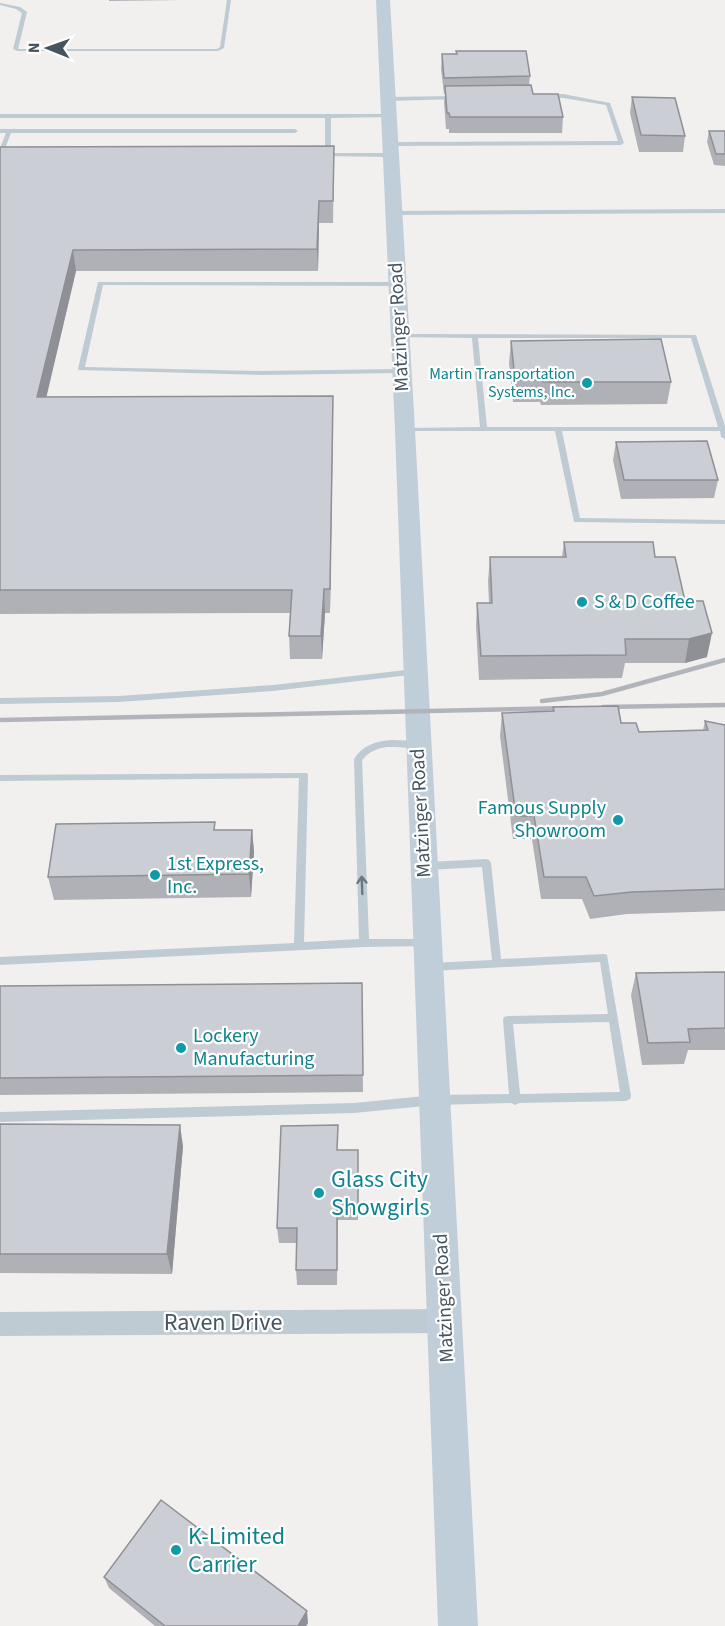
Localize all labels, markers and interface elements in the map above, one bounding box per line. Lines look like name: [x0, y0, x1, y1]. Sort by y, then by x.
north arrow: [18, 18, 78, 78]
text: N: [23, 42, 45, 53]
street label: Matzinger Road: [382, 262, 416, 392]
place label: Martin Transportation Systems, Inc.: [429, 363, 575, 403]
marker: Martin Transportation Systems, Inc.: [580, 376, 594, 390]
place label: S & D Coffee: [594, 588, 695, 616]
marker: S & D Coffee: [575, 595, 589, 609]
street label: Matzinger Road: [404, 748, 438, 878]
place label: Famous Supply Showroom: [478, 794, 607, 845]
marker: Famous Supply Showroom: [611, 813, 625, 827]
place label: 1st Express, Inc.: [167, 850, 264, 901]
marker: 1st Express, Inc.: [148, 868, 162, 882]
one-way arrow: [356, 875, 367, 895]
place label: Lockery Manufacturing: [193, 1022, 314, 1073]
marker: Lockery Manufacturing: [174, 1041, 188, 1055]
place label: Glass City Showgirls: [331, 1162, 430, 1225]
marker: Glass City Showgirls: [312, 1186, 326, 1200]
street label: Matzinger Road: [427, 1233, 461, 1363]
street label: Raven Drive: [164, 1305, 282, 1340]
place label: K-Limited Carrier: [188, 1519, 285, 1582]
marker: K-Limited Carrier: [169, 1543, 183, 1557]

